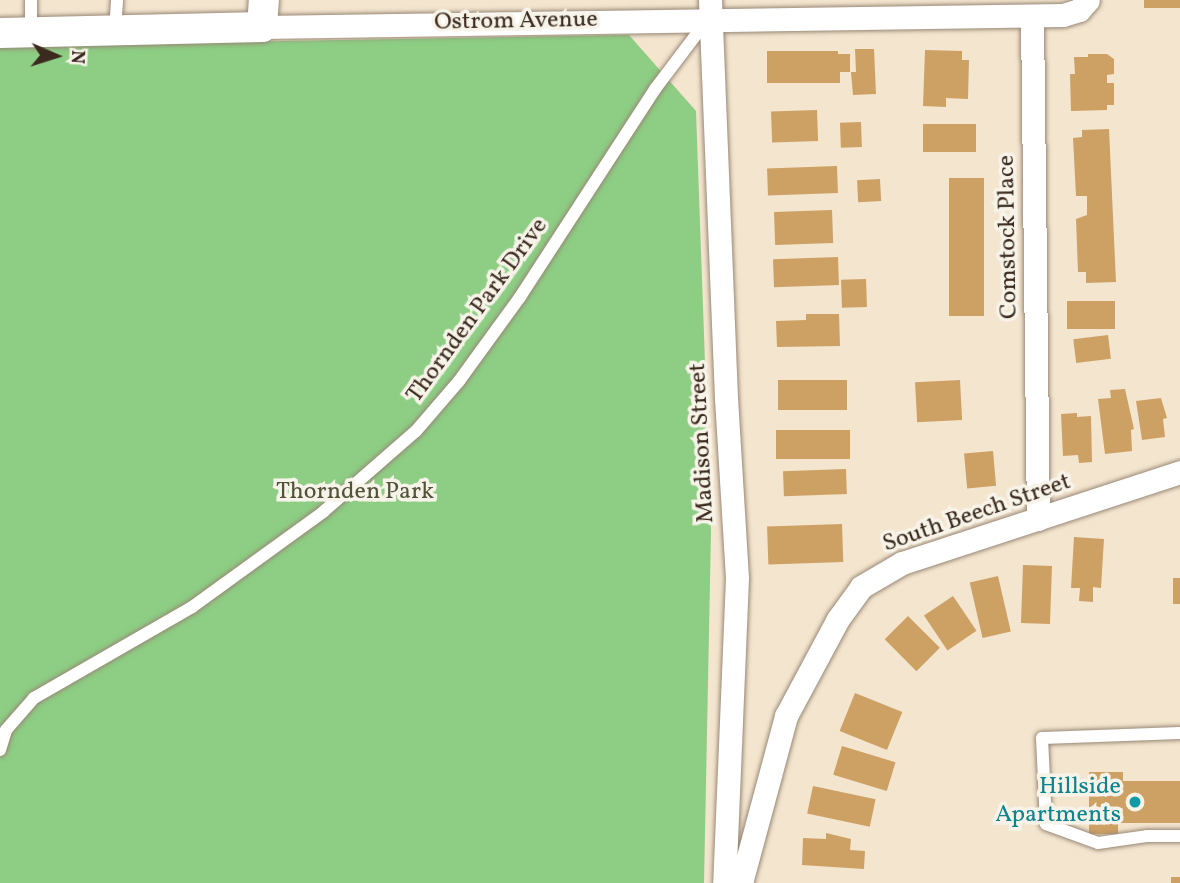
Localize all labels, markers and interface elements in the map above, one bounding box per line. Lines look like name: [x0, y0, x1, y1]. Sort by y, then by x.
street label: Ostrom Avenue: [434, 6, 598, 38]
north arrow: [21, 21, 91, 91]
text: N: [64, 50, 90, 65]
street label: Comstock Place: [993, 155, 1025, 319]
street label: Thornden Park Drive: [401, 213, 555, 409]
street label: Madison Street: [684, 362, 722, 524]
street label: South Beech Street: [879, 468, 1075, 560]
park label: Thornden Park: [276, 479, 434, 507]
place label: Hillside Apartments: [995, 774, 1121, 830]
marker: Hillside Apartments: [1127, 794, 1143, 810]

